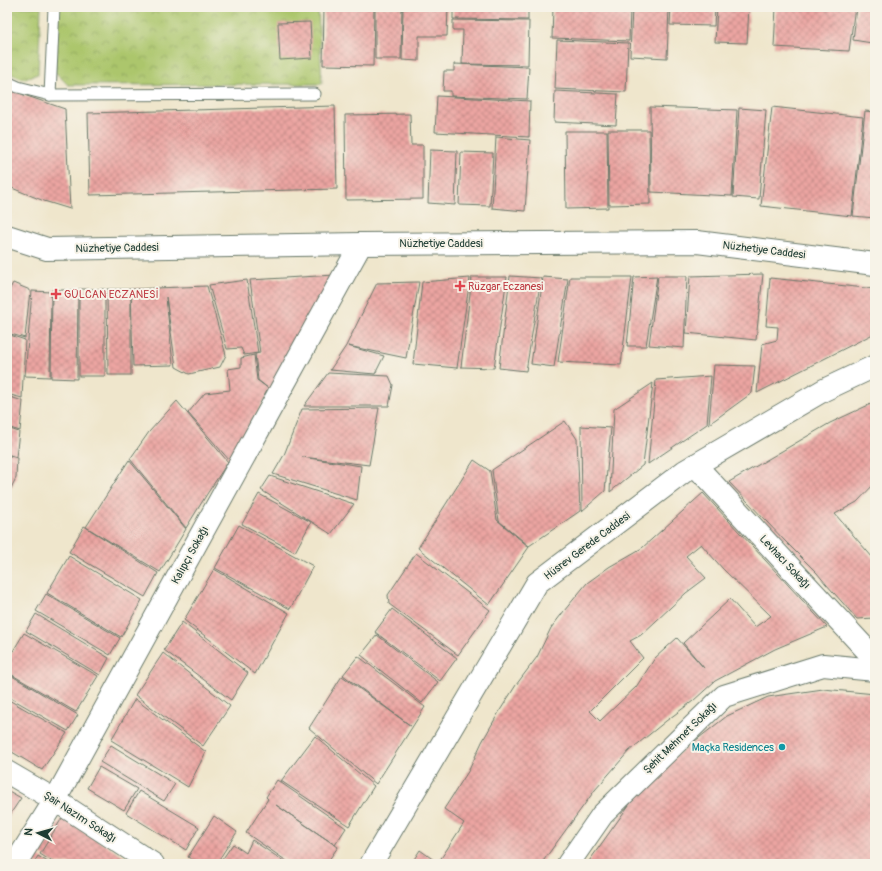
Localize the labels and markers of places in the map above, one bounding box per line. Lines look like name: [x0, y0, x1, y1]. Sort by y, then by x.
place label: Rüzgar Eczanesi: [468, 280, 543, 293]
marker: Rüzgar Eczanesi: [455, 281, 465, 291]
place label: GÜLCAN ECZANESİ: [64, 288, 159, 301]
marker: GÜLCAN ECZANESİ: [51, 289, 61, 299]
place label: Maçka Residences: [692, 741, 774, 754]
marker: Maçka Residences: [777, 742, 787, 752]

